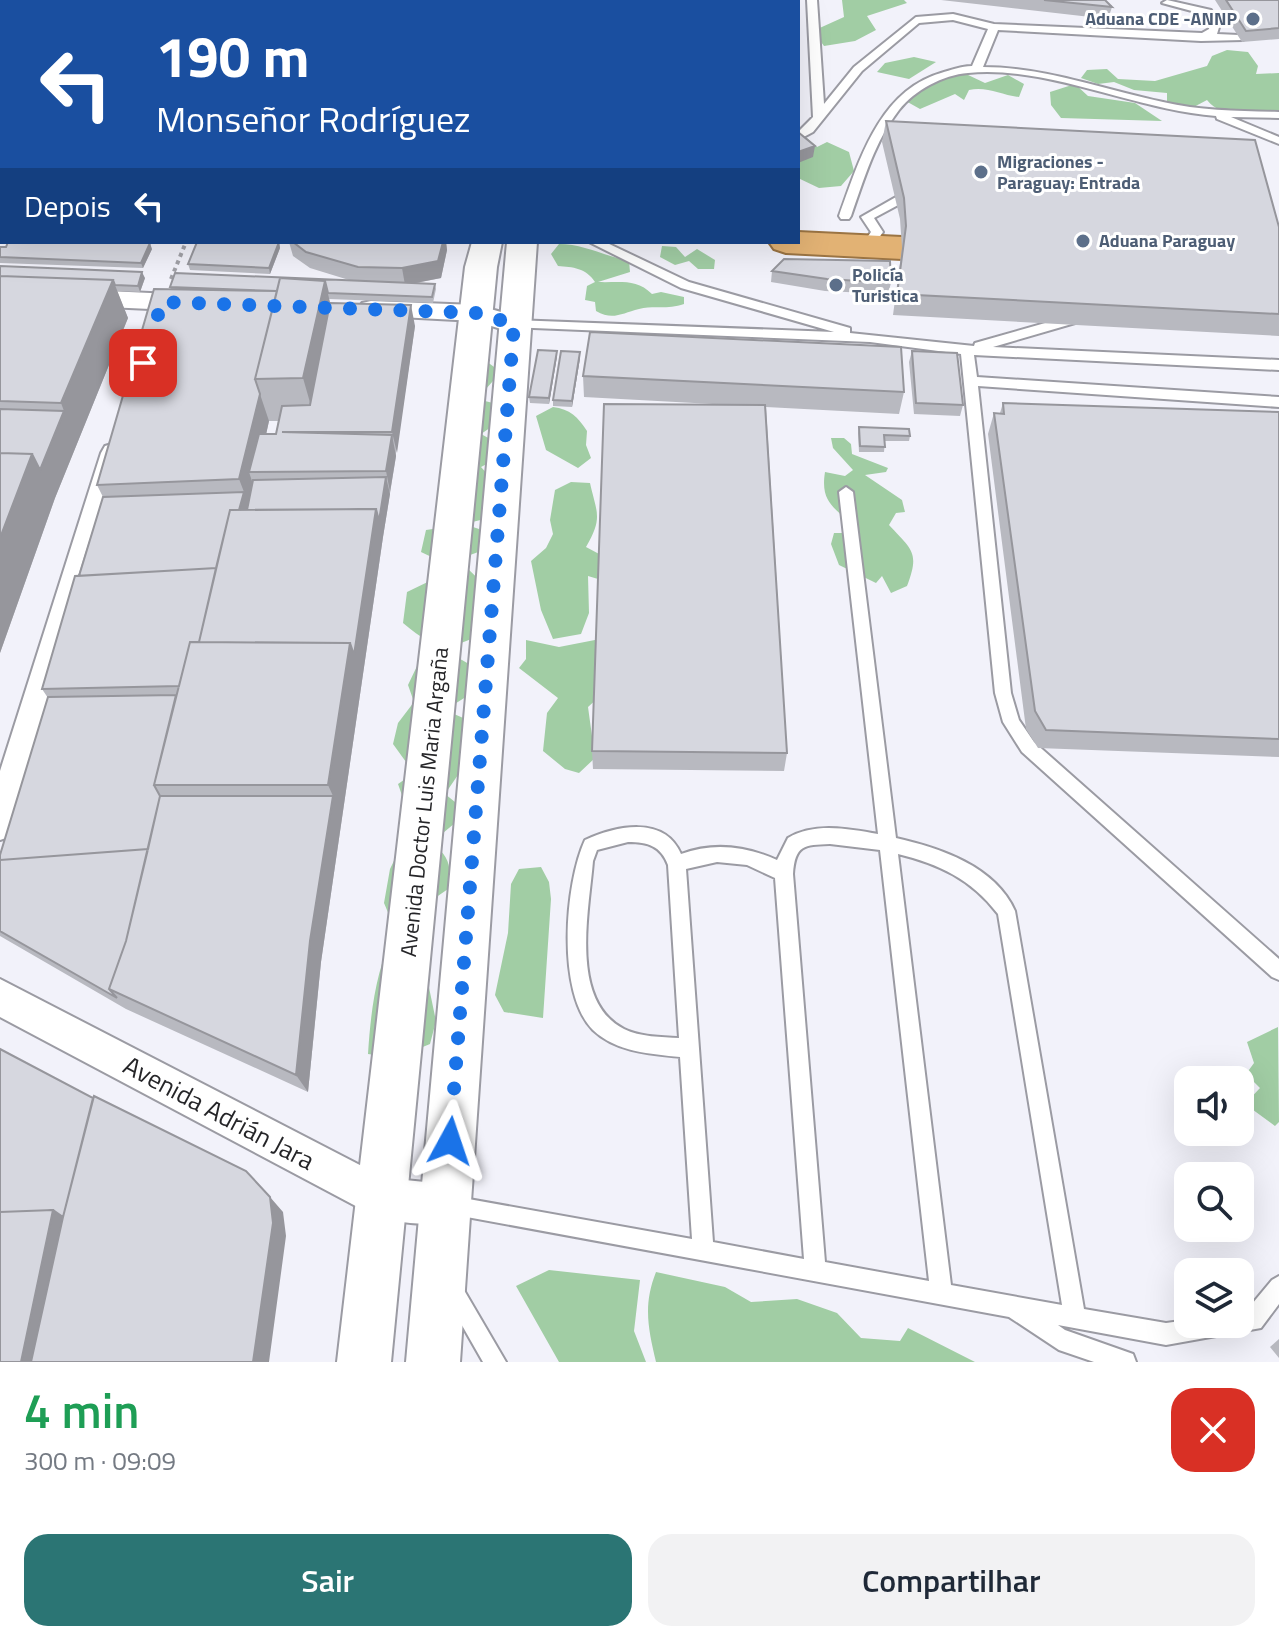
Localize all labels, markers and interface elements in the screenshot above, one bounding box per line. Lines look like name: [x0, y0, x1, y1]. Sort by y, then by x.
place label: Aduana CDE -ANNP: [1085, 5, 1237, 32]
marker: Aduana CDE -ANNP: [1244, 10, 1262, 28]
text: 190 m: [156, 14, 309, 99]
icon: left: [24, 32, 128, 136]
text: Monseñor Rodríguez: [156, 91, 470, 146]
place label: Migraciones - Paraguay: Entrada: [997, 148, 1140, 196]
marker: Migraciones - Paraguay: Entrada: [972, 163, 990, 181]
text: Depois: [24, 183, 111, 229]
icon: left: [127, 184, 171, 228]
place label: Aduana Paraguay: [1099, 227, 1235, 254]
marker: Aduana Paraguay: [1074, 232, 1092, 250]
place label: Policía Turistica: [852, 261, 919, 309]
marker: Policía Turistica: [827, 276, 845, 294]
pin: [109, 329, 177, 397]
icon: arrive: [121, 341, 165, 385]
street label: Avenida Doctor Luis Maria Argaña: [391, 646, 457, 958]
street label: Avenida Adrián Jara: [117, 1046, 322, 1179]
map controls: [1174, 1066, 1254, 1338]
button: sound: [1174, 1066, 1254, 1146]
position arrow: [408, 1099, 492, 1183]
button: search: [1174, 1162, 1254, 1242]
button: layers: [1174, 1258, 1254, 1338]
text: 4 min: [24, 1374, 139, 1447]
button: close: [1171, 1388, 1255, 1472]
text: 300 m · 09:09: [24, 1441, 176, 1480]
button: Sair: [24, 1534, 632, 1626]
button: Compartilhar: [648, 1534, 1255, 1626]

